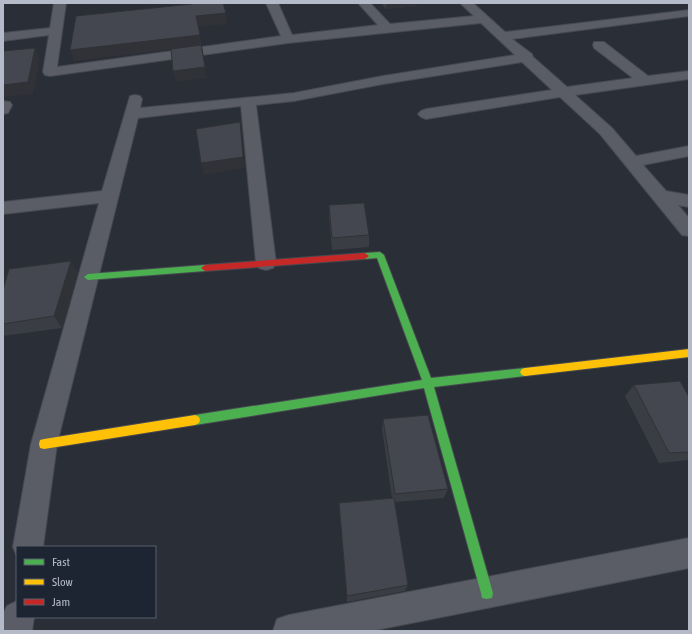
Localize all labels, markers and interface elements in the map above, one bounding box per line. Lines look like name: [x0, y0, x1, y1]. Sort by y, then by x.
legend: [16, 546, 156, 618]
text: Fast: [52, 555, 70, 569]
text: Slow: [52, 575, 73, 589]
text: Jam: [52, 595, 70, 609]

